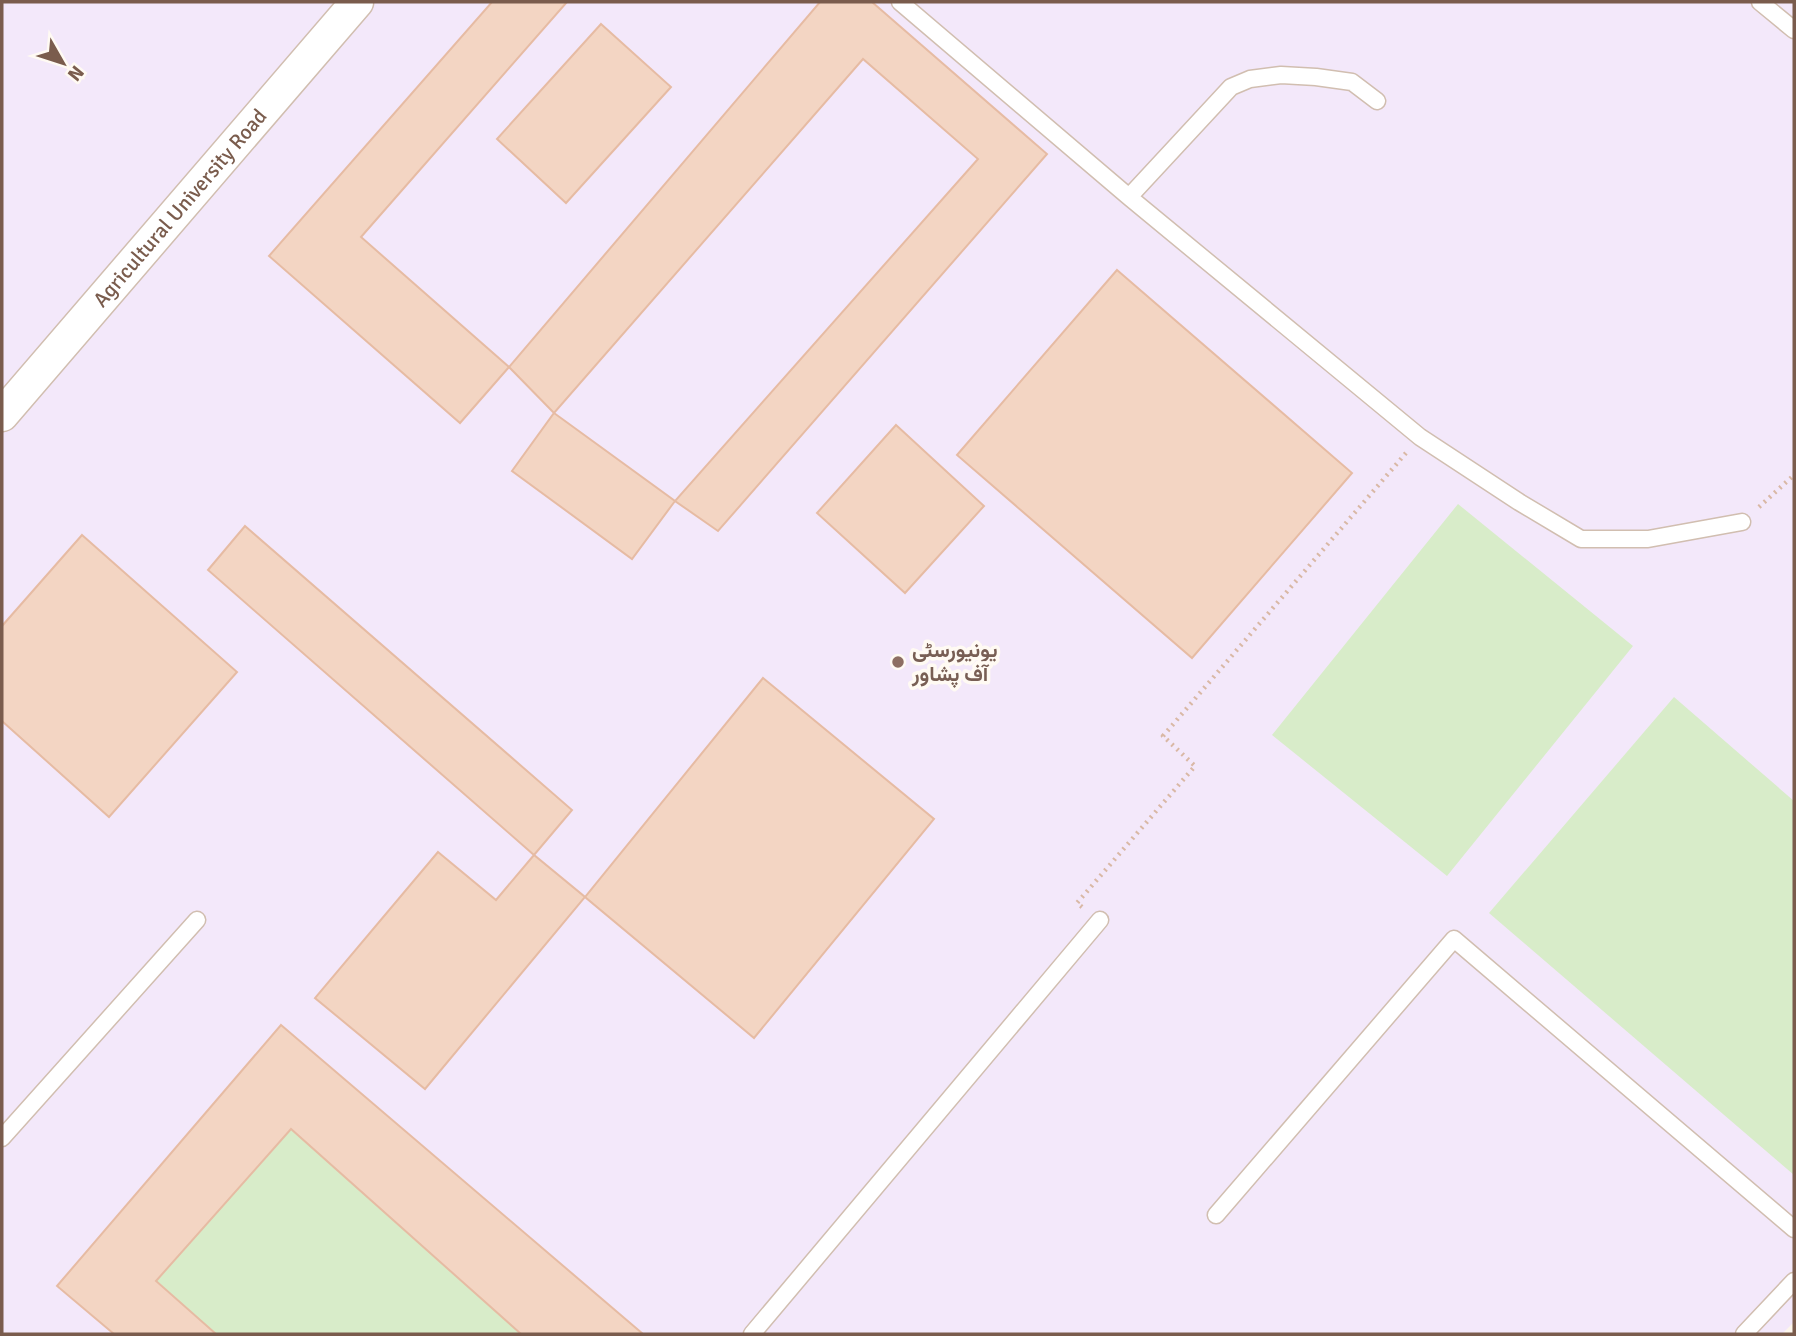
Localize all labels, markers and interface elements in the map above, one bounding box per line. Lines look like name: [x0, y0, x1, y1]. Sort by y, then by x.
north arrow: [28, 28, 98, 98]
text: N: [62, 60, 89, 86]
street label: Agricultural University Road: [88, 104, 272, 312]
place label: یونیورسٹی آف پشاور: [911, 637, 998, 688]
marker: یونیورسٹی آف پشاور: [890, 654, 906, 670]

